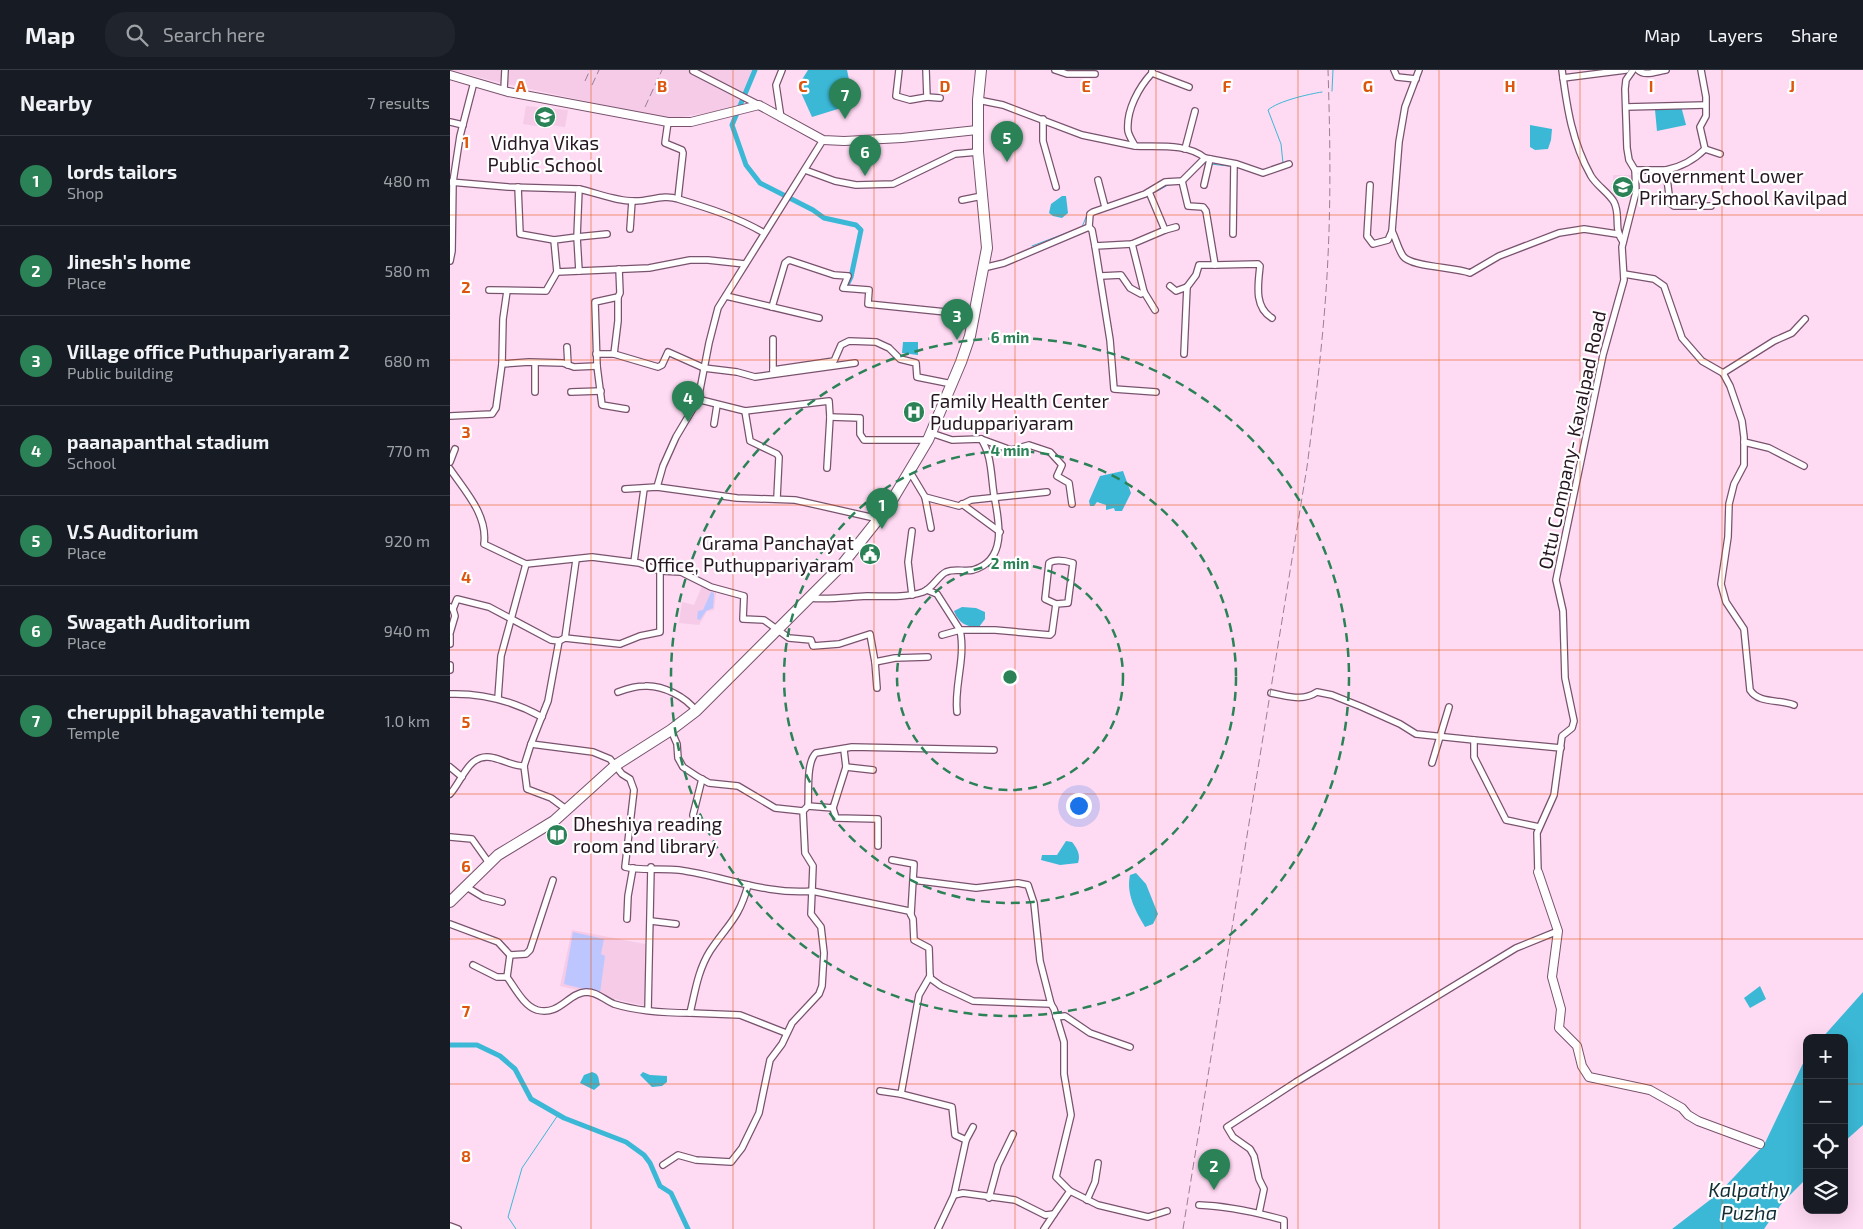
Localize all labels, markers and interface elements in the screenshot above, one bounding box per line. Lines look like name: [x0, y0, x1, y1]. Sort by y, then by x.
search box: [105, 12, 455, 57]
text: Map: [25, 20, 75, 49]
icon: search: [123, 21, 151, 49]
text: Search here: [163, 23, 265, 46]
text: Map: [1644, 24, 1680, 46]
text: Layers: [1708, 24, 1763, 46]
text: Share: [1791, 24, 1838, 46]
text: A: [516, 76, 527, 95]
text: B: [657, 76, 667, 95]
text: C: [798, 76, 808, 95]
text: D: [940, 76, 951, 95]
text: E: [1081, 76, 1091, 95]
text: F: [1223, 76, 1232, 95]
text: G: [1363, 76, 1373, 95]
text: H: [1504, 76, 1516, 95]
text: I: [1649, 76, 1653, 95]
text: J: [1789, 76, 1795, 95]
pin: 7: [829, 78, 861, 119]
text: Nearby: [20, 90, 92, 115]
text: 7 results: [367, 93, 430, 112]
school or university icon: Vidhya Vikas Public School: [533, 105, 557, 129]
pin: 5: [991, 121, 1023, 162]
place label: Vidhya Vikas Public School: [488, 131, 603, 176]
text: 1: [463, 132, 469, 151]
pin: 6: [849, 135, 881, 176]
text: lords tailors: [67, 160, 177, 183]
place label: Government Lower Primary School Kavilpad: [1639, 164, 1848, 209]
text: 1: [33, 171, 39, 190]
text: 480 m: [383, 171, 430, 190]
school or university icon: Government Lower Primary School Kavilpad: [1611, 175, 1635, 199]
text: Shop: [67, 183, 104, 202]
text: Jinesh's home: [67, 250, 191, 273]
text: 2: [31, 261, 41, 280]
text: 580 m: [384, 261, 430, 280]
text: Place: [67, 273, 106, 292]
text: 2: [461, 277, 471, 296]
pin: 3: [941, 299, 973, 340]
street label: Ottu Company- Kavalpad Road: [1533, 308, 1610, 571]
text: 6 min: [991, 328, 1029, 346]
text: Village office Puthupariyaram 2: [67, 340, 350, 363]
text: 3: [31, 351, 41, 370]
text: 680 m: [384, 351, 430, 370]
text: Public building: [67, 363, 173, 382]
pin: 4: [672, 381, 704, 422]
place label: Family Health Center Puduppariyaram: [930, 389, 1110, 434]
hospital icon: Family Health Center Puduppariyaram: [902, 400, 926, 424]
text: 3: [461, 422, 471, 441]
text: paanapanthal stadium: [67, 430, 269, 453]
text: 4: [31, 441, 41, 460]
text: 770 m: [386, 441, 430, 460]
text: 4 min: [990, 441, 1030, 459]
text: School: [67, 453, 116, 472]
pin: 1: [866, 488, 898, 529]
text: V.S Auditorium: [67, 520, 198, 543]
text: 5: [32, 531, 40, 550]
text: 920 m: [385, 531, 430, 550]
place label: Grama Panchayat Office, Puthuppariyaram: [645, 531, 854, 576]
public building icon: Grama Panchayat Office, Puthuppariyaram: [858, 542, 882, 566]
text: Place: [67, 543, 106, 562]
text: 2 min: [991, 554, 1029, 572]
text: 4: [461, 567, 471, 586]
text: Swagath Auditorium: [67, 610, 250, 633]
text: 6: [31, 621, 41, 640]
text: 940 m: [384, 621, 430, 640]
text: Place: [67, 633, 106, 652]
centre of rings: [1001, 668, 1019, 686]
text: cheruppil bhagavathi temple: [67, 700, 325, 723]
text: 7: [32, 711, 40, 730]
text: 1.0 km: [385, 711, 430, 730]
text: 5: [462, 712, 471, 731]
text: Temple: [67, 723, 120, 742]
your location: [1066, 793, 1092, 819]
place label: Dheshiya reading room and library: [573, 812, 723, 857]
library icon: Dheshiya reading room and library: [545, 823, 569, 847]
text: 6: [461, 856, 471, 875]
text: 7: [462, 1001, 471, 1020]
map controls: [1803, 1034, 1848, 1214]
button: +: [1803, 1034, 1848, 1079]
button: −: [1803, 1079, 1848, 1124]
button: locate: [1803, 1124, 1848, 1169]
text: 8: [461, 1146, 471, 1165]
pin: 2: [1198, 1149, 1230, 1190]
button: layers: [1803, 1169, 1848, 1214]
water label: Kalpathy Puzha: [1708, 1177, 1790, 1224]

